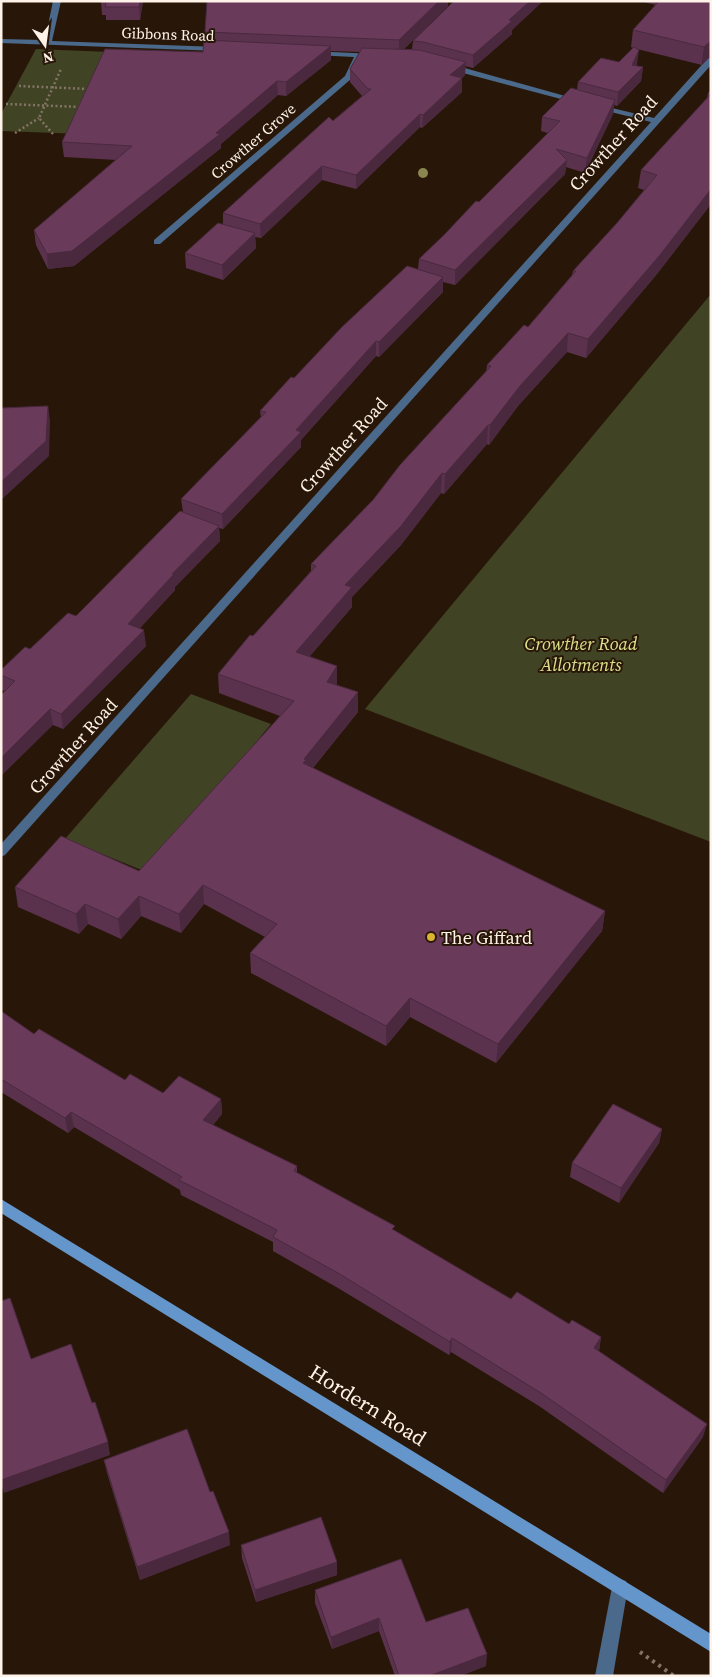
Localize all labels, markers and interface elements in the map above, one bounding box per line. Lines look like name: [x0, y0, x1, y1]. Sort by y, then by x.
north arrow: [20, 20, 70, 70]
street label: Gibbons Road: [121, 22, 215, 46]
text: N: [41, 47, 56, 69]
street label: Crowther Road: [563, 90, 663, 196]
street label: Crowther Grove: [206, 98, 300, 184]
street label: Crowther Road: [293, 392, 393, 498]
park label: Crowther Road Allotments: [525, 631, 638, 677]
street label: Crowther Road: [23, 693, 123, 799]
place label: The Giffard: [441, 925, 532, 950]
marker: The Giffard: [425, 931, 437, 943]
street label: Hordern Road: [304, 1357, 432, 1453]

